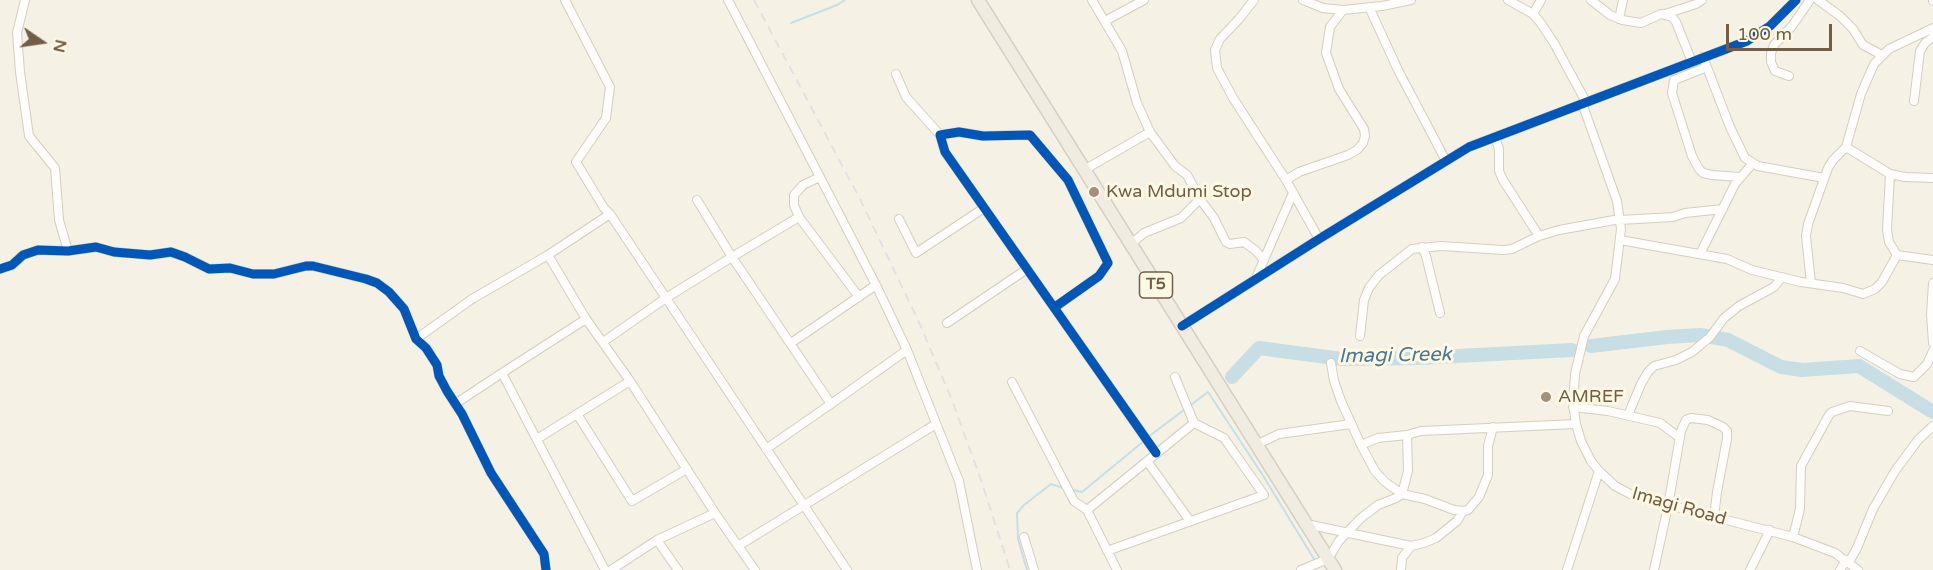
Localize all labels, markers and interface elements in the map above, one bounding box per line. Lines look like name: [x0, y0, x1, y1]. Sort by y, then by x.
north arrow: [12, 12, 72, 72]
scale bar: [1729, 12, 1836, 50]
text: 100 m: [1737, 23, 1792, 45]
text: N: [48, 38, 71, 55]
place label: Kwa Mdumi Stop: [1106, 181, 1252, 203]
marker: Kwa Mdumi Stop: [1087, 185, 1101, 199]
road number: T5: [1140, 272, 1172, 298]
water label: Imagi Creek: [1339, 343, 1451, 369]
place label: AMREF: [1558, 386, 1624, 408]
marker: AMREF: [1539, 390, 1553, 404]
street label: Imagi Road: [1629, 483, 1729, 531]

